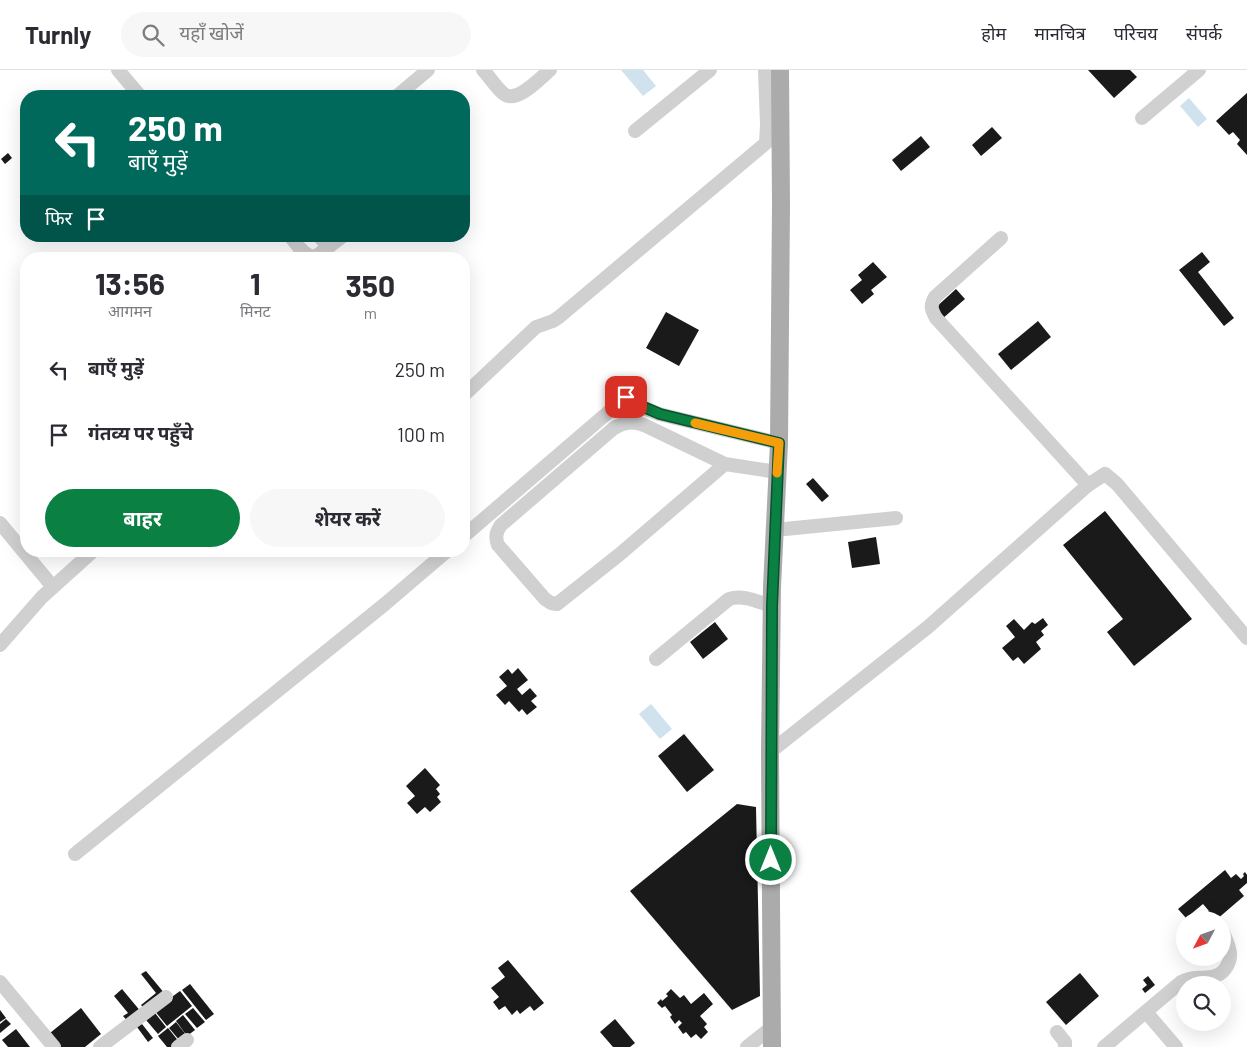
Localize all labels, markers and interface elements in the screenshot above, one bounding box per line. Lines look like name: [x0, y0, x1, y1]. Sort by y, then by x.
search box: [121, 12, 471, 57]
text: Turnly: [25, 20, 91, 49]
icon: search: [139, 21, 167, 49]
text: यहाँ खोजें: [179, 21, 244, 44]
text: होम: [981, 22, 1006, 44]
text: मानचित्र: [1034, 22, 1086, 44]
text: परिचय: [1114, 22, 1158, 44]
text: संपर्क: [1186, 22, 1222, 44]
text: 250 m: [128, 106, 223, 148]
icon: left: [45, 110, 110, 175]
text: बाएँ मुड़ें: [128, 148, 188, 174]
icon: arrive: [82, 205, 110, 233]
text: फिर: [45, 206, 72, 229]
text: 13:56: [95, 265, 165, 301]
text: 1: [250, 265, 261, 301]
text: 350: [346, 267, 395, 303]
text: आगमन: [108, 301, 152, 320]
text: मिनट: [240, 301, 271, 320]
text: m: [364, 303, 377, 322]
icon: left: [45, 356, 73, 384]
text: बाएँ मुड़ें: [88, 356, 144, 379]
text: 250 m: [395, 358, 445, 381]
pin: [605, 376, 647, 418]
icon: arrive: [612, 383, 640, 411]
icon: arrive: [45, 421, 73, 449]
text: गंतव्य पर पहुँचे: [88, 421, 193, 444]
text: 100 m: [397, 423, 445, 446]
button: बाहर: [45, 489, 240, 547]
button: शेयर करें: [250, 489, 445, 547]
position arrow: [744, 833, 796, 885]
north arrow: [1176, 911, 1231, 966]
map controls: [1176, 911, 1231, 1031]
button: search: [1176, 976, 1231, 1031]

